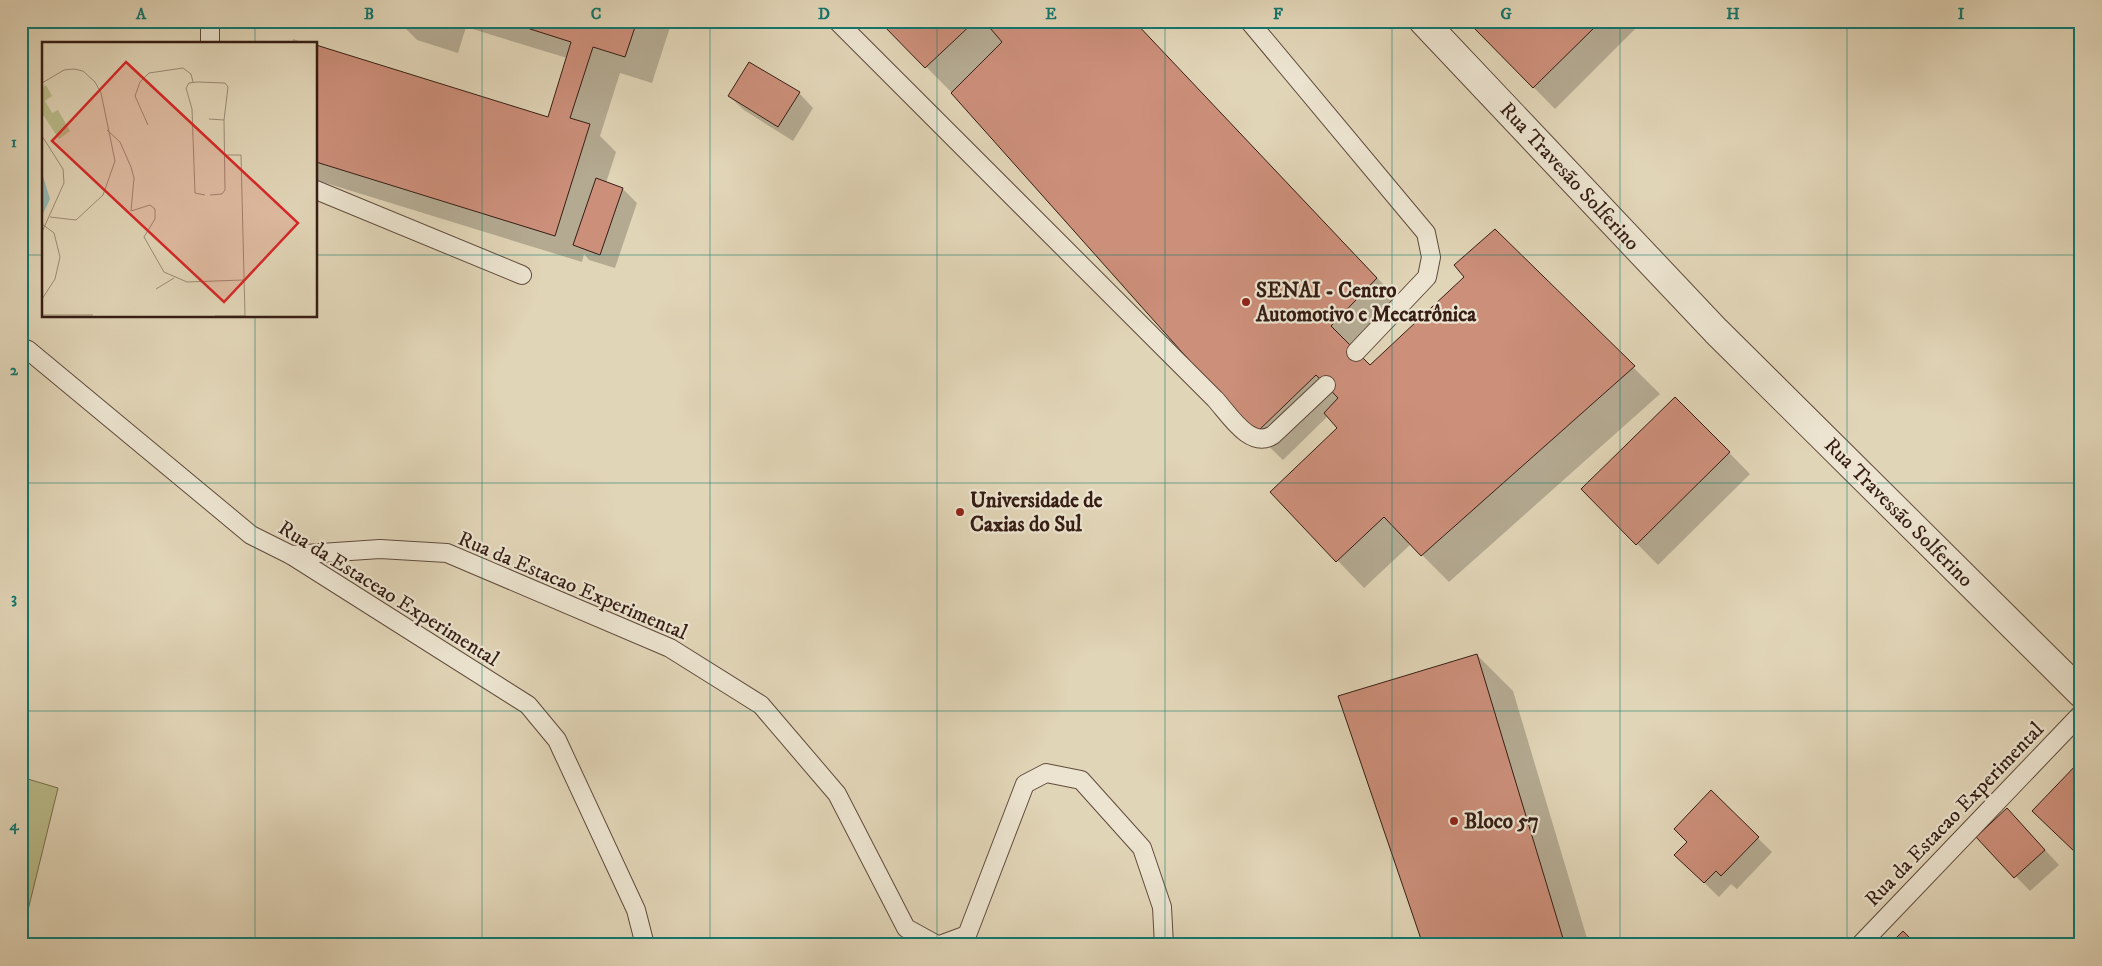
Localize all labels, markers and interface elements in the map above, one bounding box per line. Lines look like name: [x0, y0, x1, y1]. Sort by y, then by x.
text: A: [135, 4, 147, 24]
text: B: [364, 4, 374, 24]
text: C: [591, 4, 601, 24]
text: D: [818, 4, 830, 24]
text: E: [1045, 4, 1057, 24]
text: F: [1273, 4, 1283, 24]
text: G: [1500, 4, 1512, 24]
text: H: [1726, 4, 1740, 24]
text: I: [1958, 4, 1965, 24]
inset map: [42, 42, 318, 318]
street label: Rua Travesão Solferino: [1494, 97, 1645, 256]
text: 1: [11, 132, 17, 152]
place label: SENAI - Centro Automotivo e Mecatrônica: [1255, 278, 1477, 328]
marker: SENAI - Centro Automotivo e Mecatrônica: [1240, 296, 1252, 308]
text: 2: [10, 360, 19, 380]
street label: Rua Travessão Solferino: [1818, 433, 1978, 593]
place label: Universidade de Caxias do Sul: [970, 488, 1103, 538]
marker: Universidade de Caxias do Sul: [954, 506, 966, 518]
street label: Rua da Estaceao Experimental: [273, 515, 504, 673]
street label: Rua da Estacao Experimental: [454, 526, 692, 646]
text: 3: [11, 588, 17, 608]
street label: Rua da Estacao Experimental: [1860, 717, 2050, 912]
place label: Bloco 57: [1464, 809, 1539, 835]
text: 4: [8, 815, 19, 835]
marker: Bloco 57: [1448, 815, 1460, 827]

